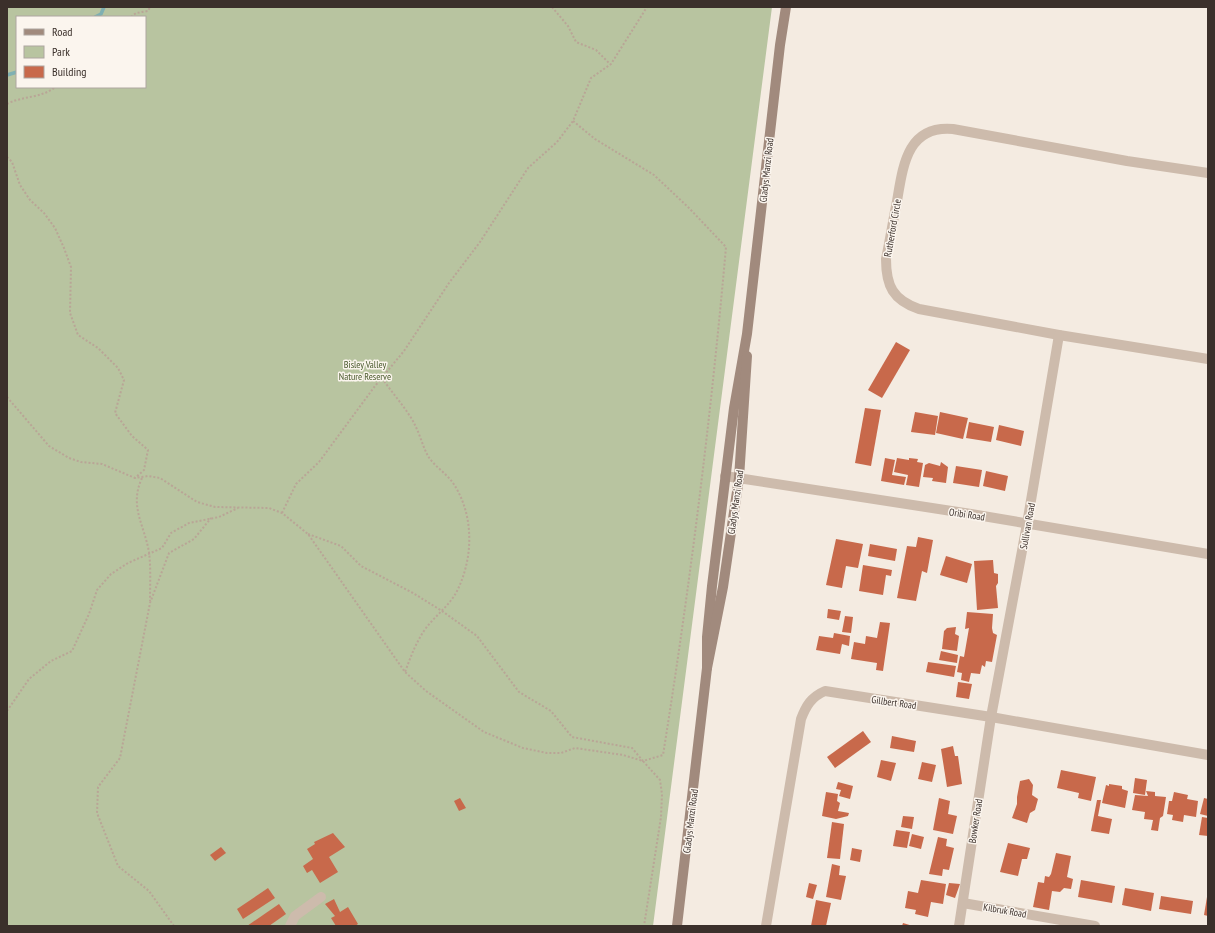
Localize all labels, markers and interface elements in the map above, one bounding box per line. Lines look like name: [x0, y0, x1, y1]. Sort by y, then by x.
legend: [16, 16, 146, 88]
text: Road: [52, 24, 72, 39]
text: Park: [52, 44, 70, 59]
text: Building: [52, 64, 87, 79]
street label: Gladys Manzi Road: [757, 137, 776, 203]
street label: Rutherford Circle: [881, 198, 904, 258]
park label: Bisley Valley Nature Reserve: [339, 358, 391, 383]
street label: Gladys Manzi Road: [725, 469, 746, 535]
street label: Sullivan Road: [1017, 502, 1038, 550]
street label: Oribi Road: [948, 505, 986, 524]
street label: Gillbert Road: [871, 693, 917, 712]
street label: Gladys Manzi Road: [680, 788, 701, 854]
street label: Bowker Road: [966, 798, 985, 844]
street label: Kilbruk Road: [982, 900, 1028, 921]

